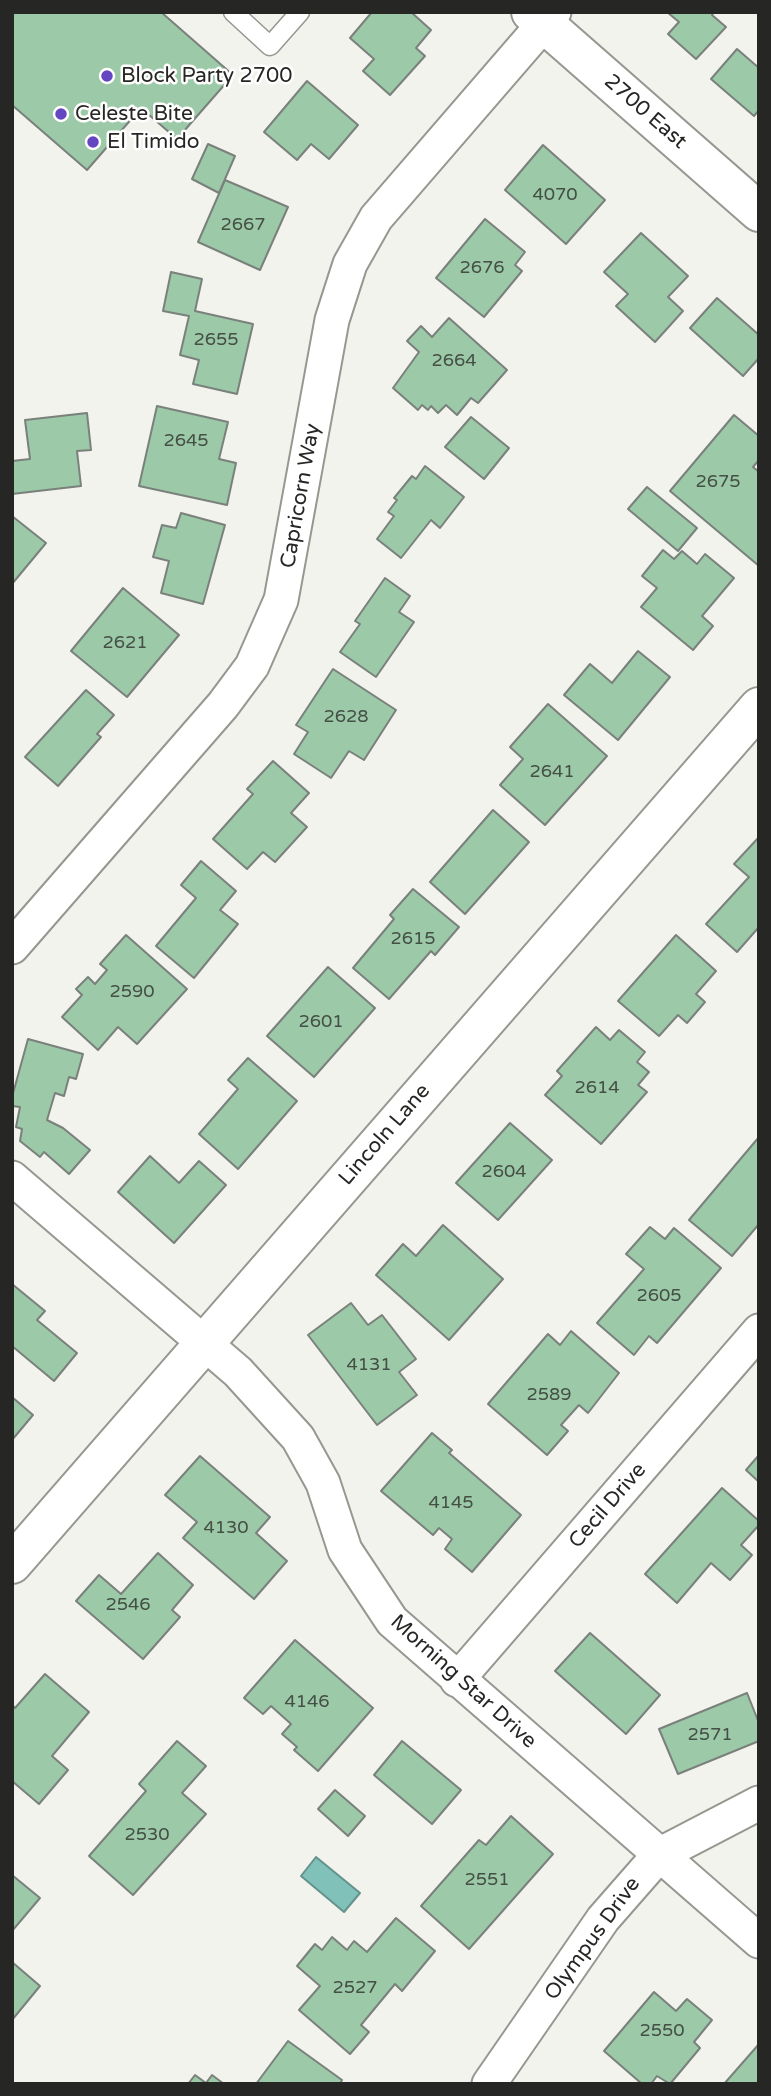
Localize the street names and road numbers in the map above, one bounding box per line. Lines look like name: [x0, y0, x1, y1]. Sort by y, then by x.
street label: 2700 East: [599, 69, 691, 155]
street label: Capricorn Way: [276, 422, 326, 570]
street label: Lincoln Lane: [334, 1079, 436, 1191]
street label: Cecil Drive: [564, 1458, 652, 1554]
street label: Morning Star Drive: [385, 1610, 541, 1754]
street label: Olympus Drive: [540, 1873, 646, 2005]

